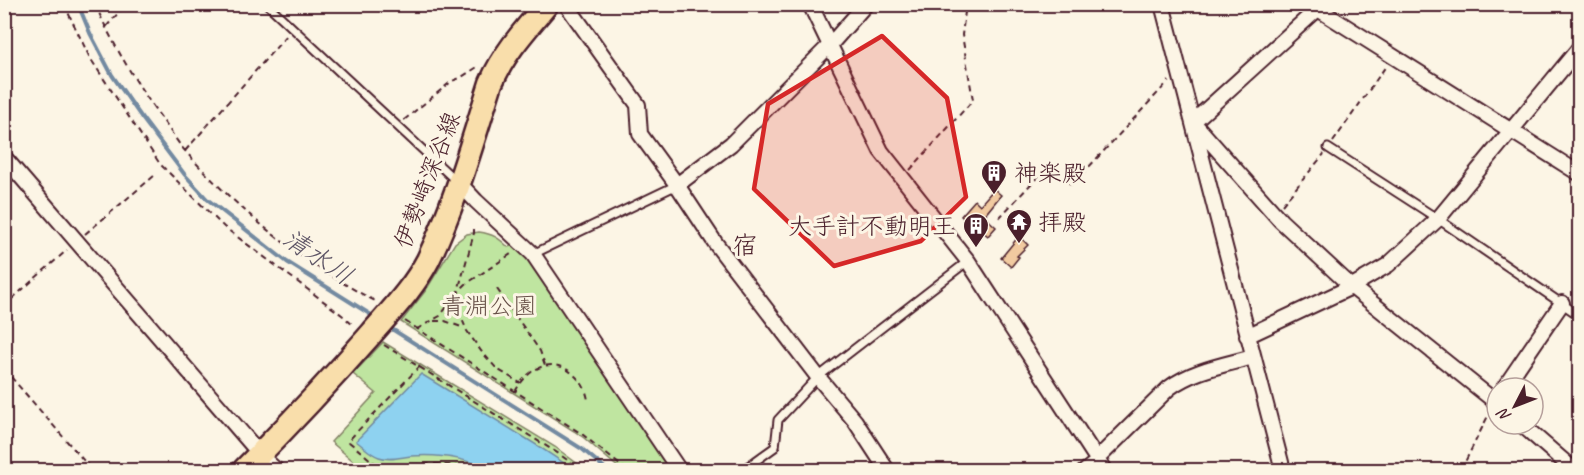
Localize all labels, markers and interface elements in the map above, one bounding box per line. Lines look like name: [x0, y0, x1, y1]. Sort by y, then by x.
street label: 伊勢崎深谷線: [387, 107, 467, 253]
building icon: 神楽殿: [979, 158, 1009, 196]
place label: 神楽殿: [1014, 158, 1086, 188]
temple icon: 拝殿: [1004, 207, 1034, 245]
place label: 拝殿: [1038, 207, 1086, 237]
place label: 大手計不動明王: [788, 211, 956, 241]
building icon: 大手計不動明王: [961, 211, 991, 249]
water label: 清水川: [276, 222, 360, 292]
district label: 宿: [732, 229, 758, 262]
park label: 青淵公園: [441, 291, 537, 321]
north arrow: [1485, 376, 1545, 436]
text: N: [1492, 403, 1515, 426]

